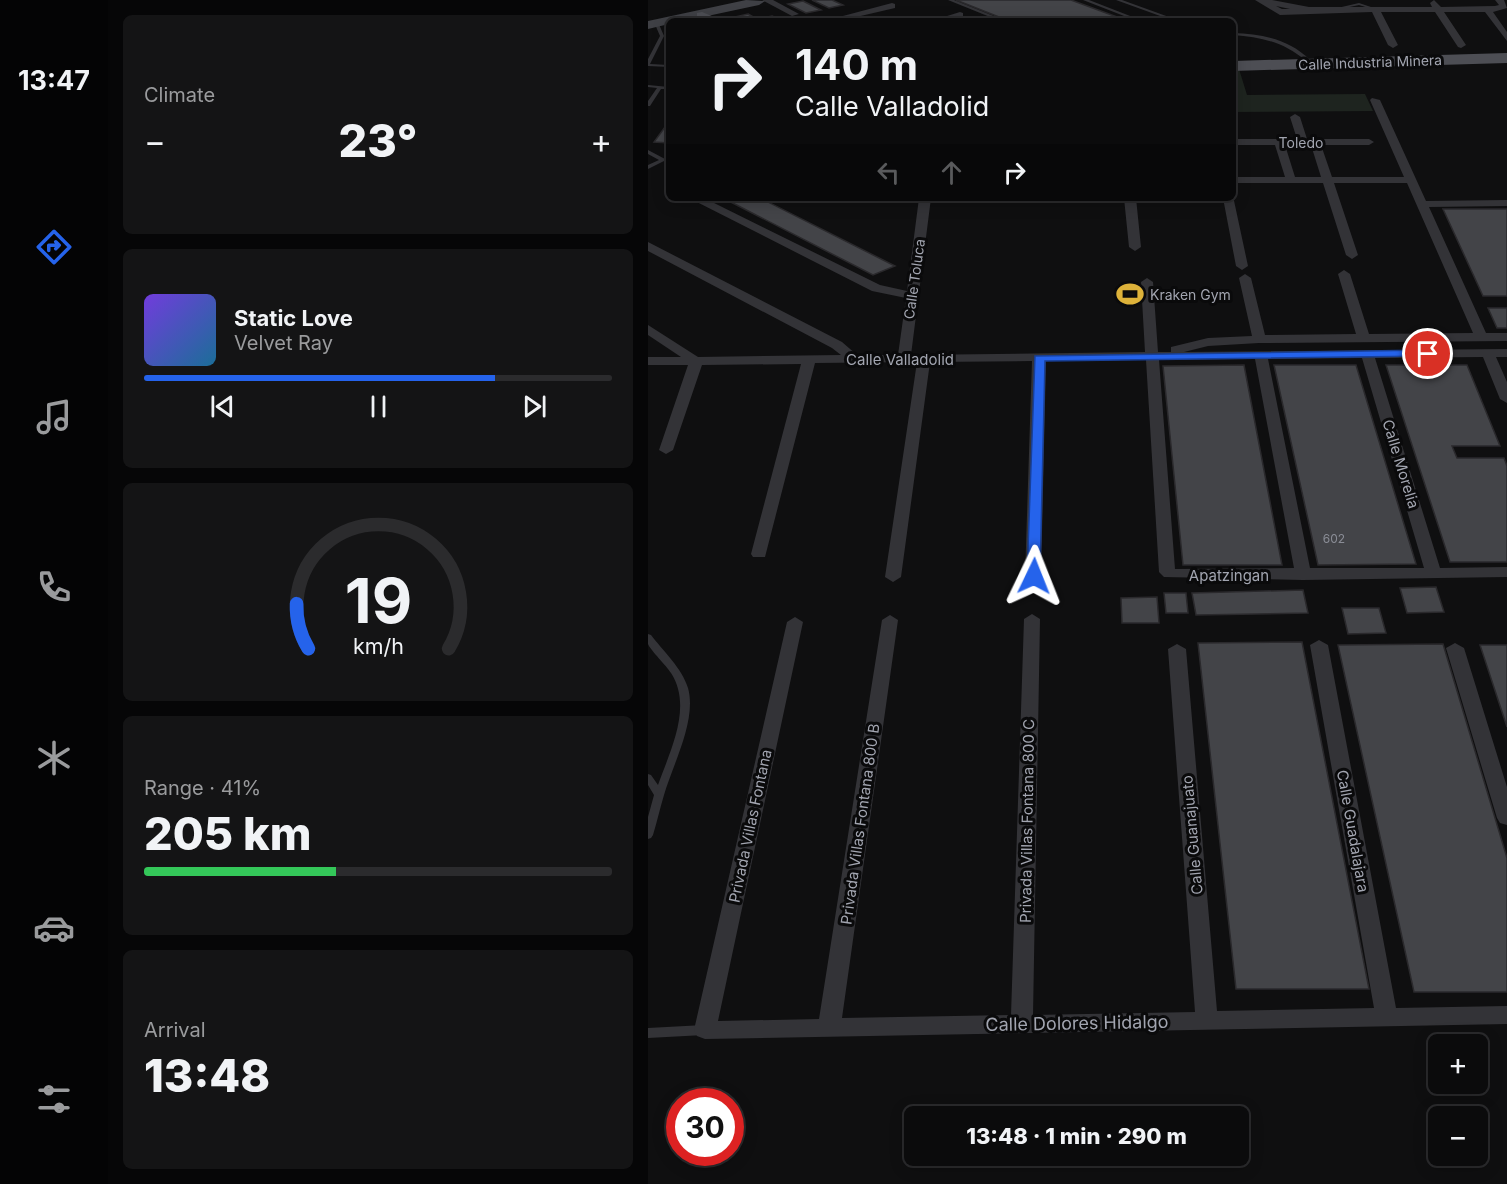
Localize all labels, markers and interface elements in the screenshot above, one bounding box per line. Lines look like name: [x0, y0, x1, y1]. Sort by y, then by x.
text: 140 m: [795, 39, 918, 90]
icon: right: [696, 42, 774, 120]
street label: Calle Industria Minera: [1298, 51, 1442, 73]
text: 13:47: [18, 64, 90, 97]
text: Climate: [144, 83, 215, 107]
text: Calle Valladolid: [795, 90, 989, 123]
text: 23°: [339, 113, 417, 168]
text: −: [144, 121, 166, 161]
text: +: [590, 121, 612, 161]
street label: Toledo: [1279, 134, 1323, 151]
icon: left: [872, 156, 905, 189]
icon: ahead: [935, 156, 968, 189]
icon: right: [998, 156, 1031, 189]
icon: directions: [33, 226, 75, 268]
street label: Calle Toluca: [900, 238, 928, 320]
sports icon: Kraken Gym: [1115, 279, 1145, 309]
place label: Kraken Gym: [1150, 286, 1231, 303]
text: Static Love: [234, 305, 353, 331]
pin: [1402, 328, 1453, 379]
text: Velvet Ray: [234, 331, 333, 355]
icon: arrive: [1411, 337, 1444, 370]
street label: Calle Valladolid: [846, 350, 954, 369]
icon: previous: [206, 390, 239, 423]
icon: pause: [362, 390, 395, 423]
icon: next: [518, 390, 551, 423]
icon: music: [33, 396, 75, 438]
street label: Calle Morelia: [1378, 417, 1424, 511]
house number: 602: [1323, 531, 1345, 546]
position arrow: [1002, 544, 1066, 608]
text: 19: [344, 563, 412, 638]
icon: phone: [33, 566, 75, 608]
street label: Apatzingan: [1189, 566, 1269, 585]
text: km/h: [353, 633, 403, 659]
street label: Privada Villas Fontana 800 C: [1016, 719, 1038, 923]
street label: Privada Villas Fontana 800 B: [836, 722, 884, 926]
icon: climate: [33, 737, 75, 779]
street label: Privada Villas Fontana: [724, 748, 776, 904]
street label: Calle Guadalajara: [1333, 768, 1373, 894]
street label: Calle Guanajuato: [1177, 774, 1207, 896]
text: Range · 41%: [144, 776, 261, 800]
text: 205 km: [144, 806, 311, 861]
icon: car: [33, 907, 75, 949]
street label: Calle Dolores Hidalgo: [985, 1011, 1169, 1035]
text: Arrival: [144, 1018, 206, 1042]
map controls: [1428, 1034, 1488, 1166]
button: +: [1428, 1034, 1488, 1094]
text: 13:48: [144, 1048, 270, 1103]
icon: filters: [33, 1078, 75, 1120]
speed limit sign: 30: [666, 1088, 744, 1166]
button: −: [1428, 1106, 1488, 1166]
text: 13:48 · 1 min · 290 m: [966, 1123, 1187, 1149]

